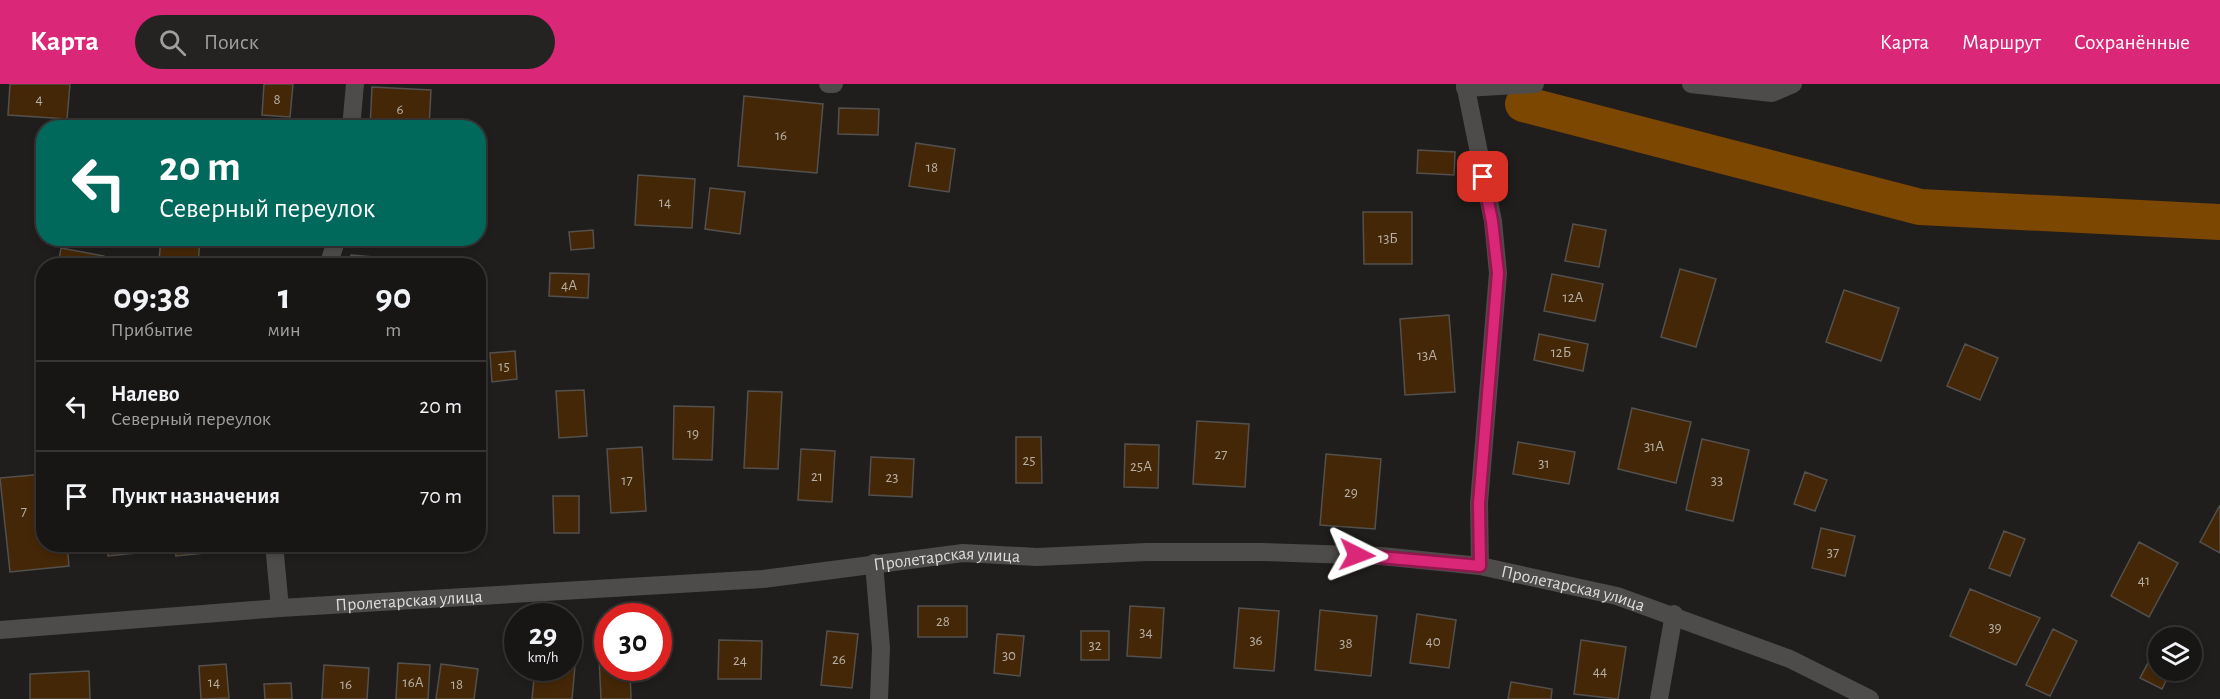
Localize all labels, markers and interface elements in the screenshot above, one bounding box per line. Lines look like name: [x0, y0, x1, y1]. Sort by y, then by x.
search box: [135, 15, 555, 69]
icon: search: [156, 26, 189, 59]
text: Карта: [30, 28, 99, 56]
text: Поиск: [204, 31, 259, 53]
text: Карта: [1880, 32, 1929, 53]
text: Маршрут: [1962, 32, 2041, 53]
text: Сохранённые: [2074, 32, 2190, 53]
house number: 4: [35, 92, 43, 107]
house number: 8: [273, 92, 281, 107]
house number: 6: [396, 102, 404, 117]
house number: 16: [775, 128, 787, 143]
icon: left: [60, 144, 138, 222]
text: 20 m: [159, 146, 241, 188]
pin: [1457, 151, 1508, 202]
house number: 18: [926, 160, 938, 175]
icon: arrive: [1466, 160, 1499, 193]
text: Северный переулок: [159, 195, 375, 222]
house number: 14: [659, 195, 671, 210]
house number: 13Б: [1378, 231, 1398, 246]
house number: 4А: [561, 278, 577, 293]
text: 09:38: [113, 279, 191, 315]
text: 1: [278, 279, 291, 315]
text: 90: [375, 279, 411, 315]
house number: 12А: [1563, 290, 1584, 305]
text: Прибытие: [111, 320, 193, 340]
text: мин: [268, 320, 301, 340]
text: m: [385, 320, 401, 340]
house number: 12Б: [1551, 345, 1571, 360]
house number: 13А: [1417, 348, 1437, 363]
house number: 15: [498, 359, 510, 374]
text: Налево: [111, 383, 180, 405]
icon: left: [60, 390, 93, 423]
text: 20 m: [419, 395, 462, 417]
text: Северный переулок: [111, 409, 271, 429]
house number: 19: [687, 426, 699, 441]
house number: 31А: [1644, 439, 1664, 454]
house number: 27: [1214, 447, 1228, 462]
house number: 25: [1022, 453, 1036, 468]
house number: 31: [1538, 456, 1550, 471]
house number: 25А: [1130, 459, 1152, 474]
house number: 21: [811, 469, 823, 484]
house number: 23: [885, 470, 899, 485]
house number: 17: [621, 473, 633, 488]
house number: 33: [1711, 473, 1723, 488]
icon: arrive: [60, 480, 93, 513]
text: Пункт назначения: [111, 485, 280, 507]
text: 70 m: [420, 485, 462, 507]
house number: 29: [1344, 485, 1358, 500]
house number: 7: [21, 504, 27, 519]
position arrow: [1325, 523, 1389, 587]
street label: Пролетарская улица: [873, 545, 1021, 575]
house number: 37: [1827, 545, 1839, 560]
street label: Пролетарская улица: [1499, 563, 1647, 615]
house number: 41: [2138, 573, 2150, 588]
street label: Пролетарская улица: [335, 588, 483, 615]
speed limit sign: 30: [594, 603, 672, 681]
house number: 28: [936, 614, 950, 629]
text: 29: [529, 620, 557, 650]
house number: 39: [1988, 620, 2002, 635]
house number: 34: [1139, 625, 1153, 640]
map controls: [2148, 627, 2202, 681]
button: layers: [2148, 627, 2202, 681]
house number: 36: [1249, 633, 1263, 648]
house number: 40: [1425, 634, 1441, 649]
house number: 38: [1339, 636, 1353, 651]
house number: 32: [1088, 638, 1102, 653]
house number: 30: [1002, 648, 1016, 663]
text: km/h: [528, 650, 558, 665]
house number: 26: [832, 652, 846, 667]
house number: 24: [733, 653, 747, 668]
house number: 44: [1593, 664, 1607, 679]
house number: 14: [208, 675, 220, 690]
house number: 16А: [402, 675, 424, 690]
house number: 16: [340, 677, 352, 692]
house number: 18: [451, 677, 463, 692]

